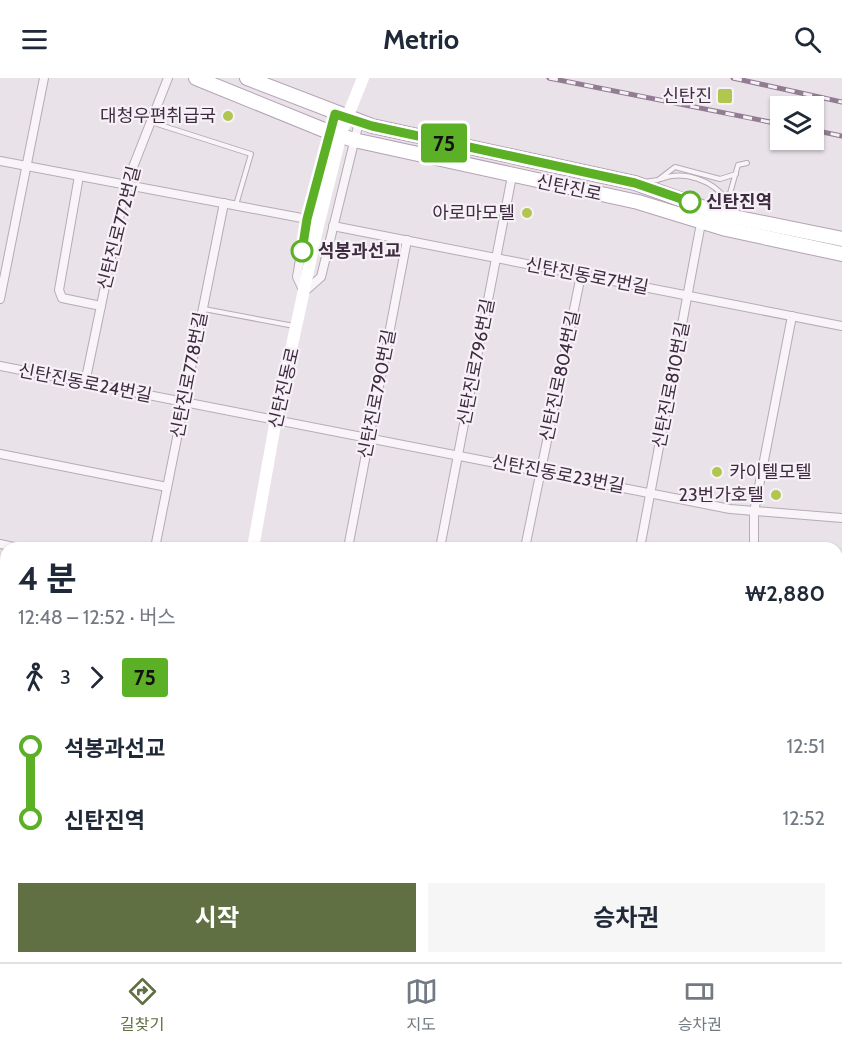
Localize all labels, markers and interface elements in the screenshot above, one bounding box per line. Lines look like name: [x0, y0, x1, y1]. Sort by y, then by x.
icon: menu: [18, 23, 51, 56]
text: Metrio: [383, 23, 459, 56]
icon: search: [791, 23, 824, 56]
place label: 신탄진: [662, 85, 712, 107]
marker: 신탄진: [716, 87, 734, 105]
map controls: [770, 96, 824, 150]
button: layers: [770, 96, 824, 150]
place label: 대청우편취급국: [100, 105, 216, 127]
marker: 대청우편취급국: [221, 109, 235, 123]
line badge: 75: [417, 124, 471, 162]
text: 75: [433, 131, 455, 156]
street label: 신탄진로772번길: [93, 164, 145, 292]
street label: 신탄진로: [534, 170, 604, 206]
marker: 신탄진역: [679, 191, 701, 213]
place label: 신탄진역: [706, 191, 772, 213]
place label: 아로마모텔: [432, 202, 515, 224]
marker: 아로마모텔: [520, 206, 534, 220]
marker: 석봉과선교: [291, 240, 313, 262]
place label: 석봉과선교: [318, 240, 401, 262]
street label: 신탄진동로7번길: [524, 253, 650, 299]
street label: 신탄진로796번길: [453, 297, 499, 427]
street label: 신탄진로804번길: [535, 309, 585, 443]
street label: 신탄진로778번길: [166, 310, 212, 440]
street label: 신탄진로810번길: [648, 320, 694, 450]
street label: 신탄진로790번길: [354, 328, 400, 460]
street label: 신탄진동로: [264, 345, 304, 431]
street label: 신탄진동로24번길: [16, 359, 154, 407]
street label: 신탄진동로23번길: [490, 450, 626, 498]
place label: 카이텔모텔: [729, 461, 812, 483]
marker: 카이텔모텔: [710, 465, 724, 479]
place label: 23번가호텔: [679, 484, 764, 506]
marker: 23번가호텔: [769, 488, 783, 502]
text: 4 분: [18, 558, 76, 598]
text: ₩2,880: [745, 580, 825, 607]
text: 12:48 – 12:52 · 버스: [18, 605, 176, 629]
icon: walk: [18, 661, 51, 694]
icon: forward: [80, 661, 113, 694]
text: 3: [60, 665, 71, 689]
text: 75: [134, 665, 156, 690]
text: 12:51: [787, 734, 825, 758]
text: 석봉과선교: [64, 735, 165, 762]
text: 12:52: [783, 806, 825, 830]
text: 신탄진역: [64, 807, 145, 834]
button: 시작: [18, 883, 416, 952]
button: 승차권: [428, 883, 825, 952]
tab: 길찾기: [120, 975, 164, 1035]
tab: 지도: [405, 975, 438, 1035]
tab: 승차권: [678, 975, 722, 1035]

